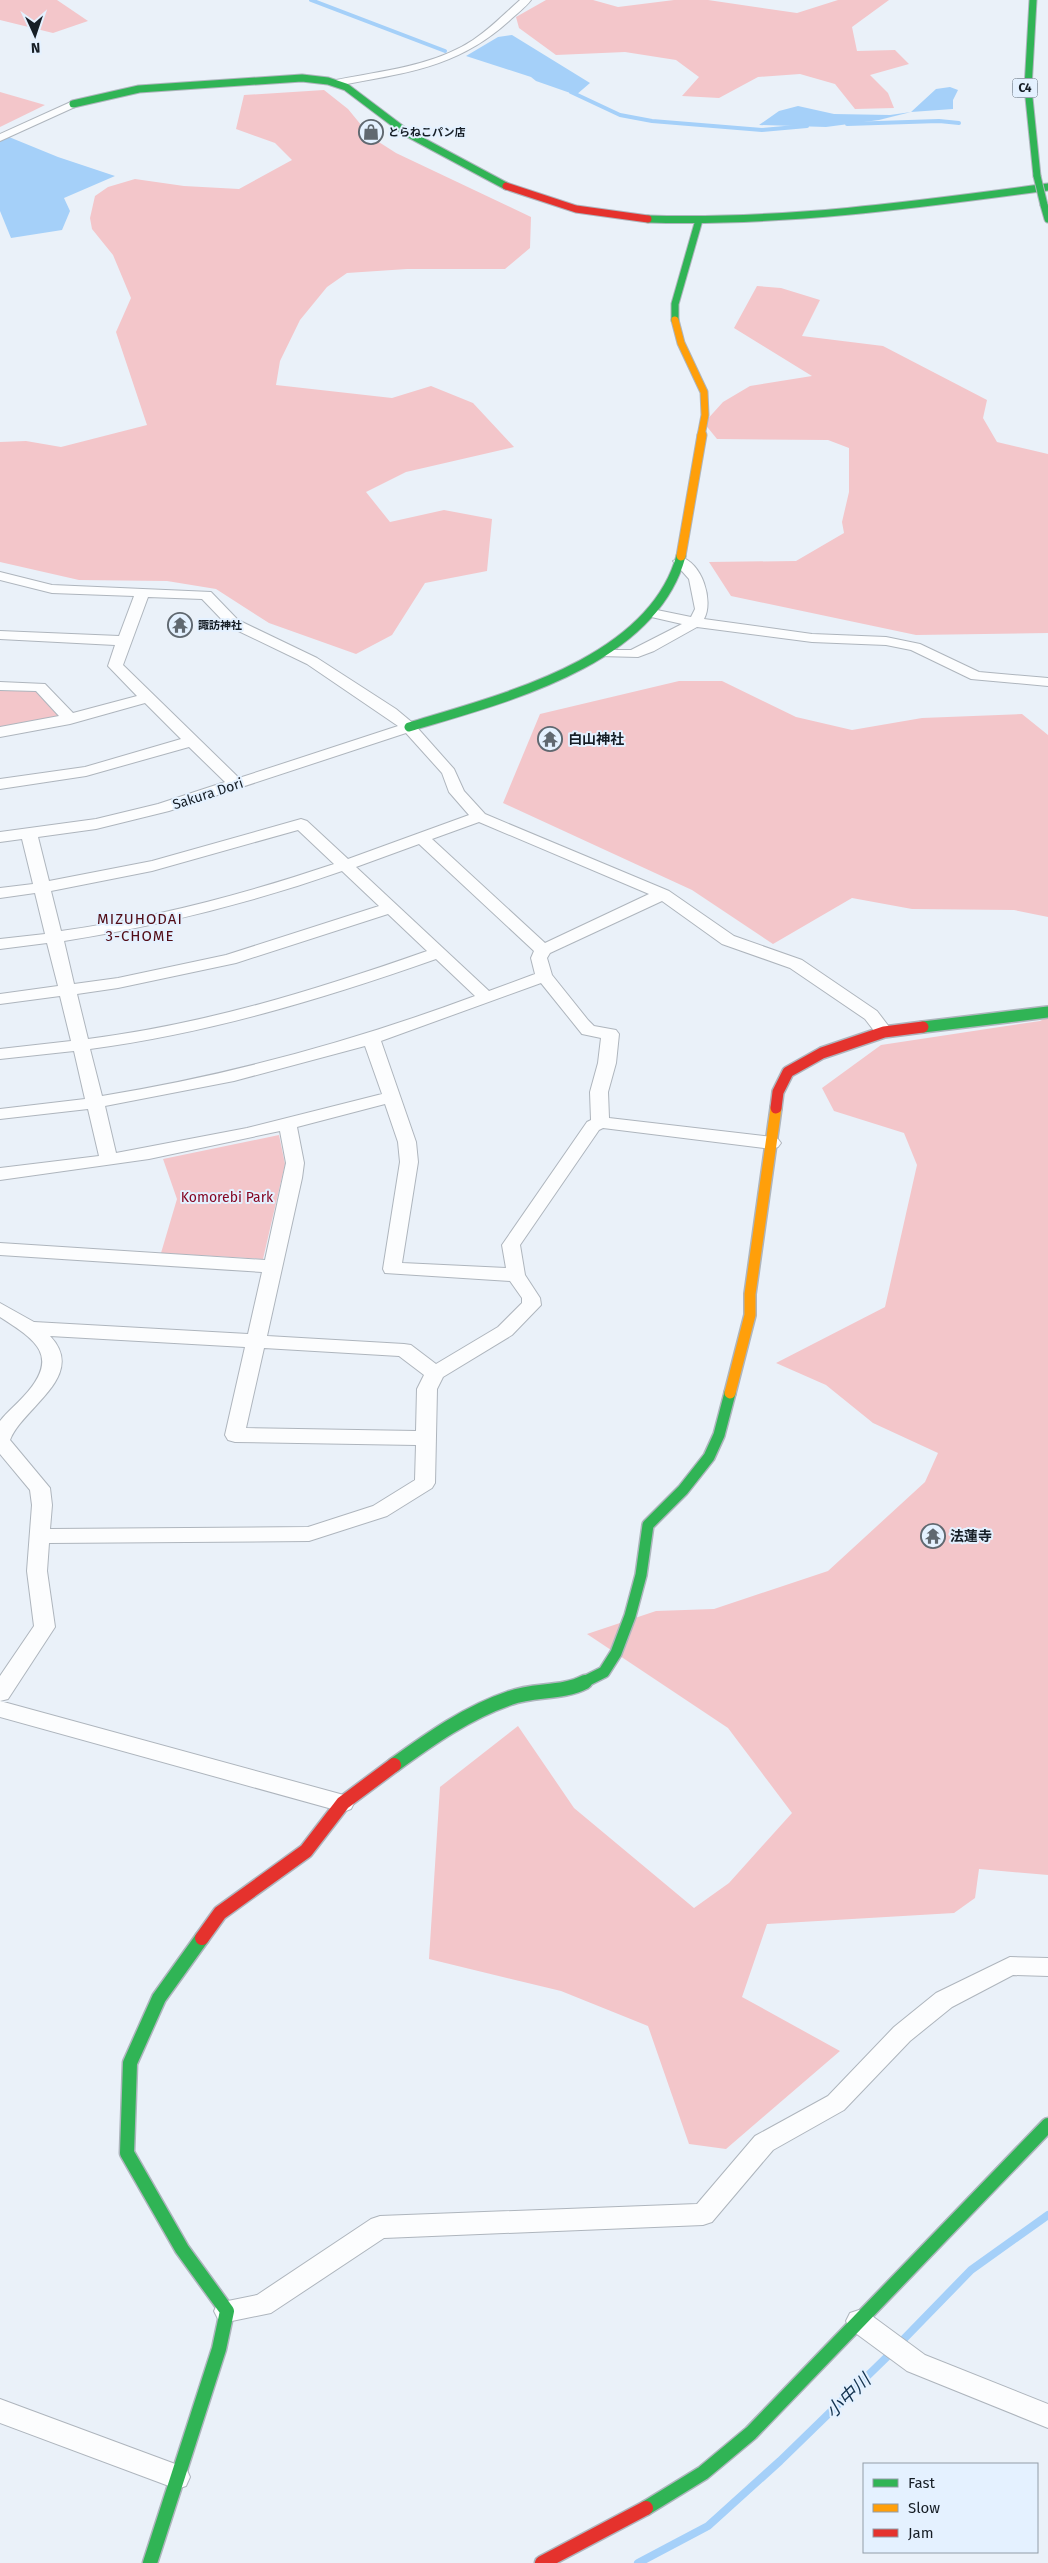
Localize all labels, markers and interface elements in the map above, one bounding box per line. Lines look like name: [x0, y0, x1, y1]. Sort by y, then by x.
north arrow: [10, 10, 60, 60]
text: N: [31, 39, 41, 56]
road number: C4: [1012, 78, 1038, 98]
shop icon: とらねこパン店: [358, 119, 384, 145]
place label: とらねこパン店: [388, 126, 466, 139]
temple icon: 諏訪神社: [167, 612, 193, 638]
place label: 諏訪神社: [198, 619, 242, 632]
temple icon: 白山神社: [537, 726, 563, 752]
place label: 白山神社: [568, 731, 624, 748]
street label: Sakura Dori: [171, 775, 245, 813]
district label: MIZUHODAI 3-CHOME: [97, 910, 183, 945]
park label: Komorebi Park: [181, 1189, 274, 1206]
temple icon: 法蓮寺: [920, 1523, 946, 1549]
place label: 法蓮寺: [950, 1528, 992, 1545]
water label: 小中川: [821, 2368, 877, 2423]
legend: [863, 2463, 1038, 2553]
text: Fast: [908, 2474, 935, 2492]
text: Slow: [908, 2499, 940, 2517]
text: Jam: [908, 2524, 934, 2542]

